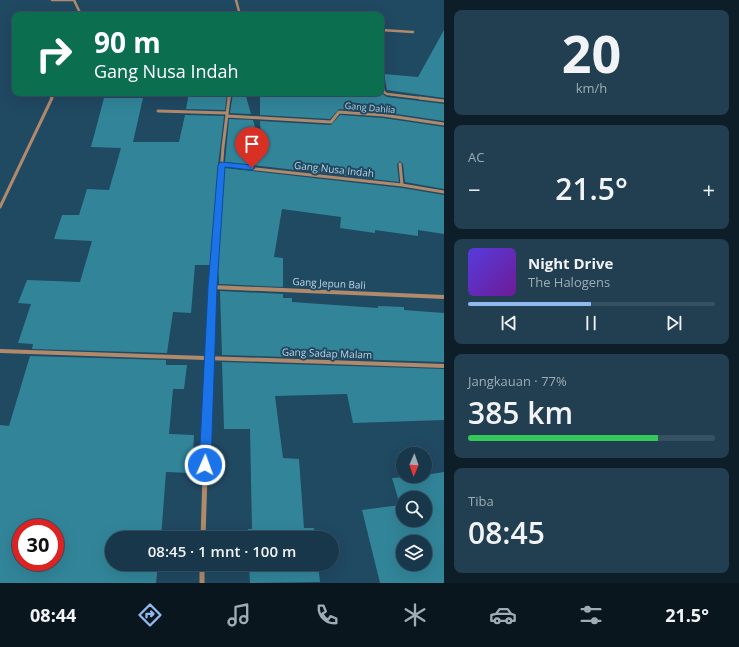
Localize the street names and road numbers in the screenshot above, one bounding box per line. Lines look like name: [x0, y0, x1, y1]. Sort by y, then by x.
street label: Gang Dahlia: [344, 99, 396, 116]
street label: Gang Nusa Indah: [293, 158, 375, 180]
street label: Gang Jepun Bali: [292, 274, 366, 292]
street label: Gang Sadap Malam: [282, 344, 372, 362]

